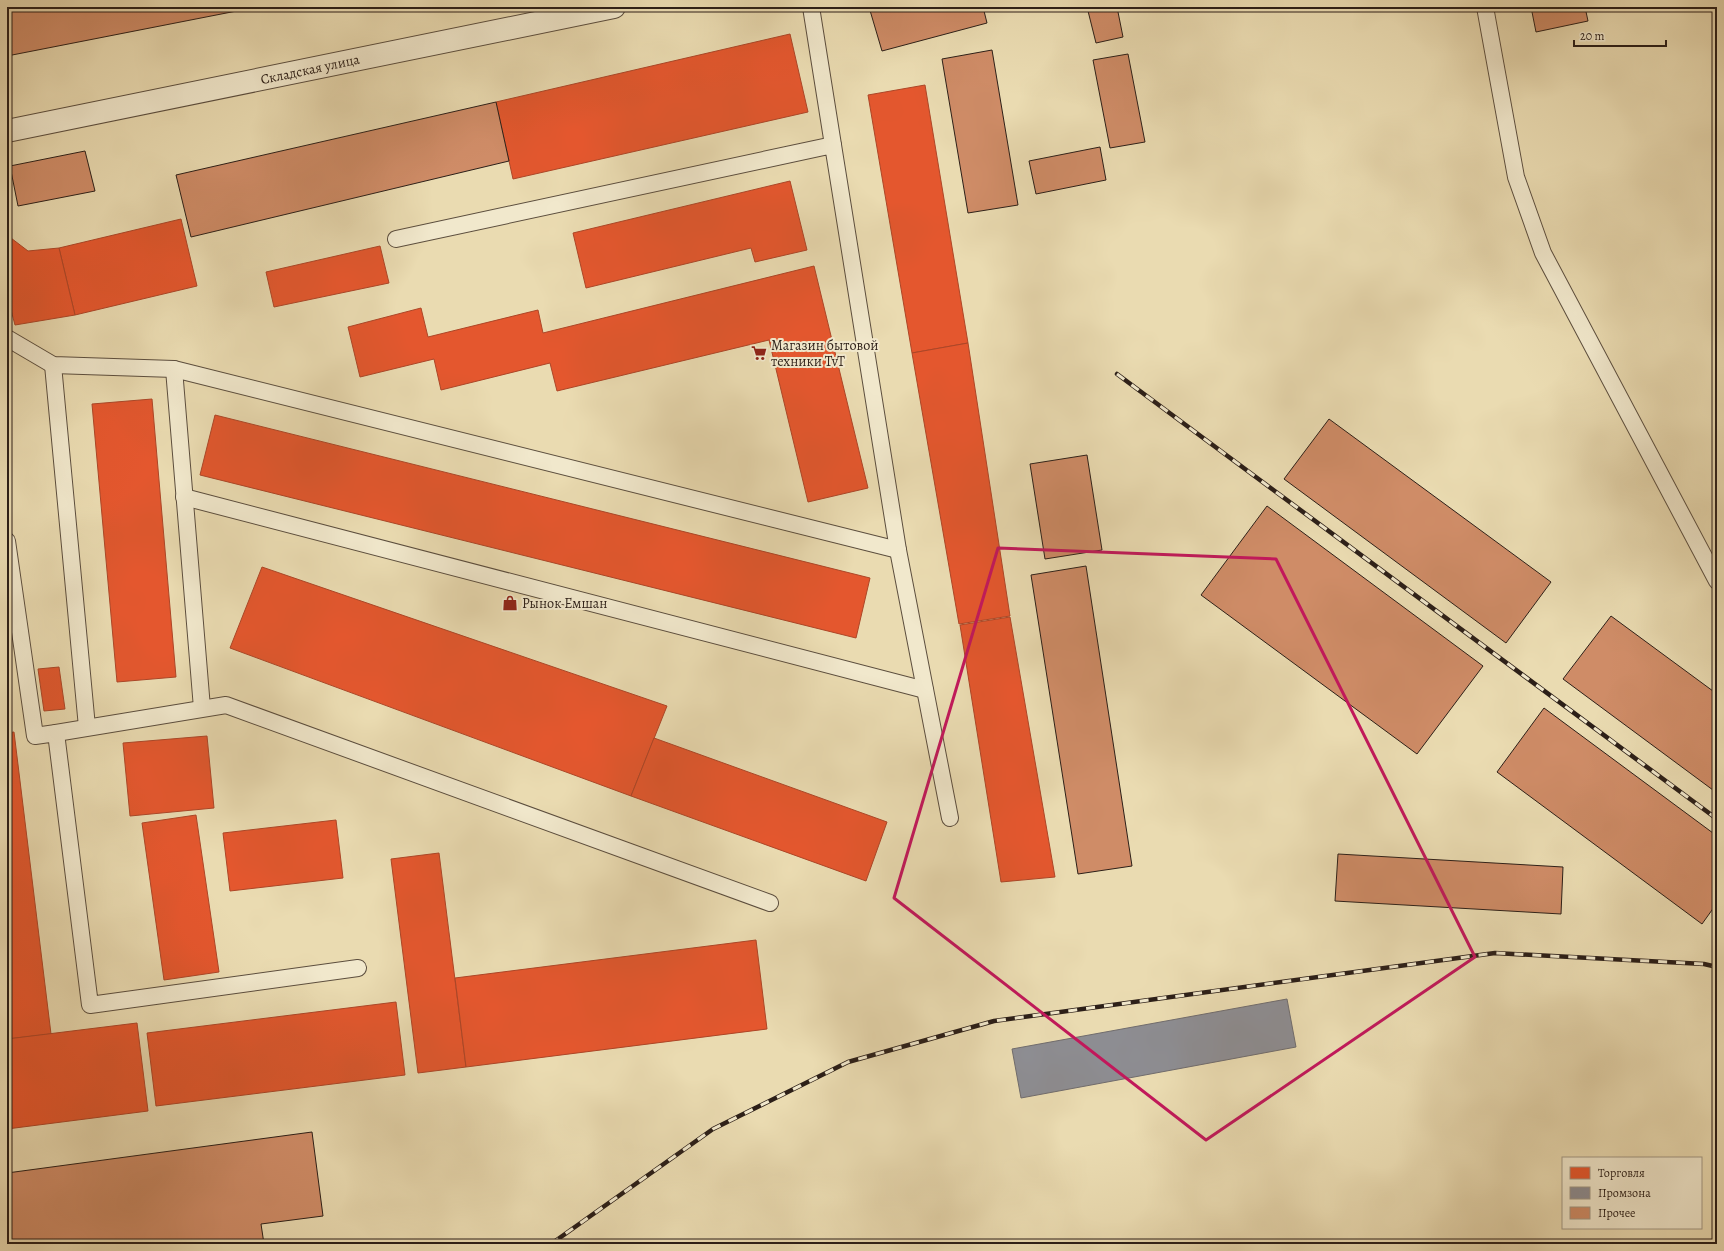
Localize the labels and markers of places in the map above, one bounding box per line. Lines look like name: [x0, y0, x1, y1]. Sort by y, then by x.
place label: Магазин бытовой техники TvT: [771, 336, 879, 371]
supermarket icon: Магазин бытовой техники TvT: [750, 344, 768, 362]
shop icon: Рынок Емшан: [501, 594, 519, 612]
place label: Рынок Емшан: [522, 594, 607, 613]

